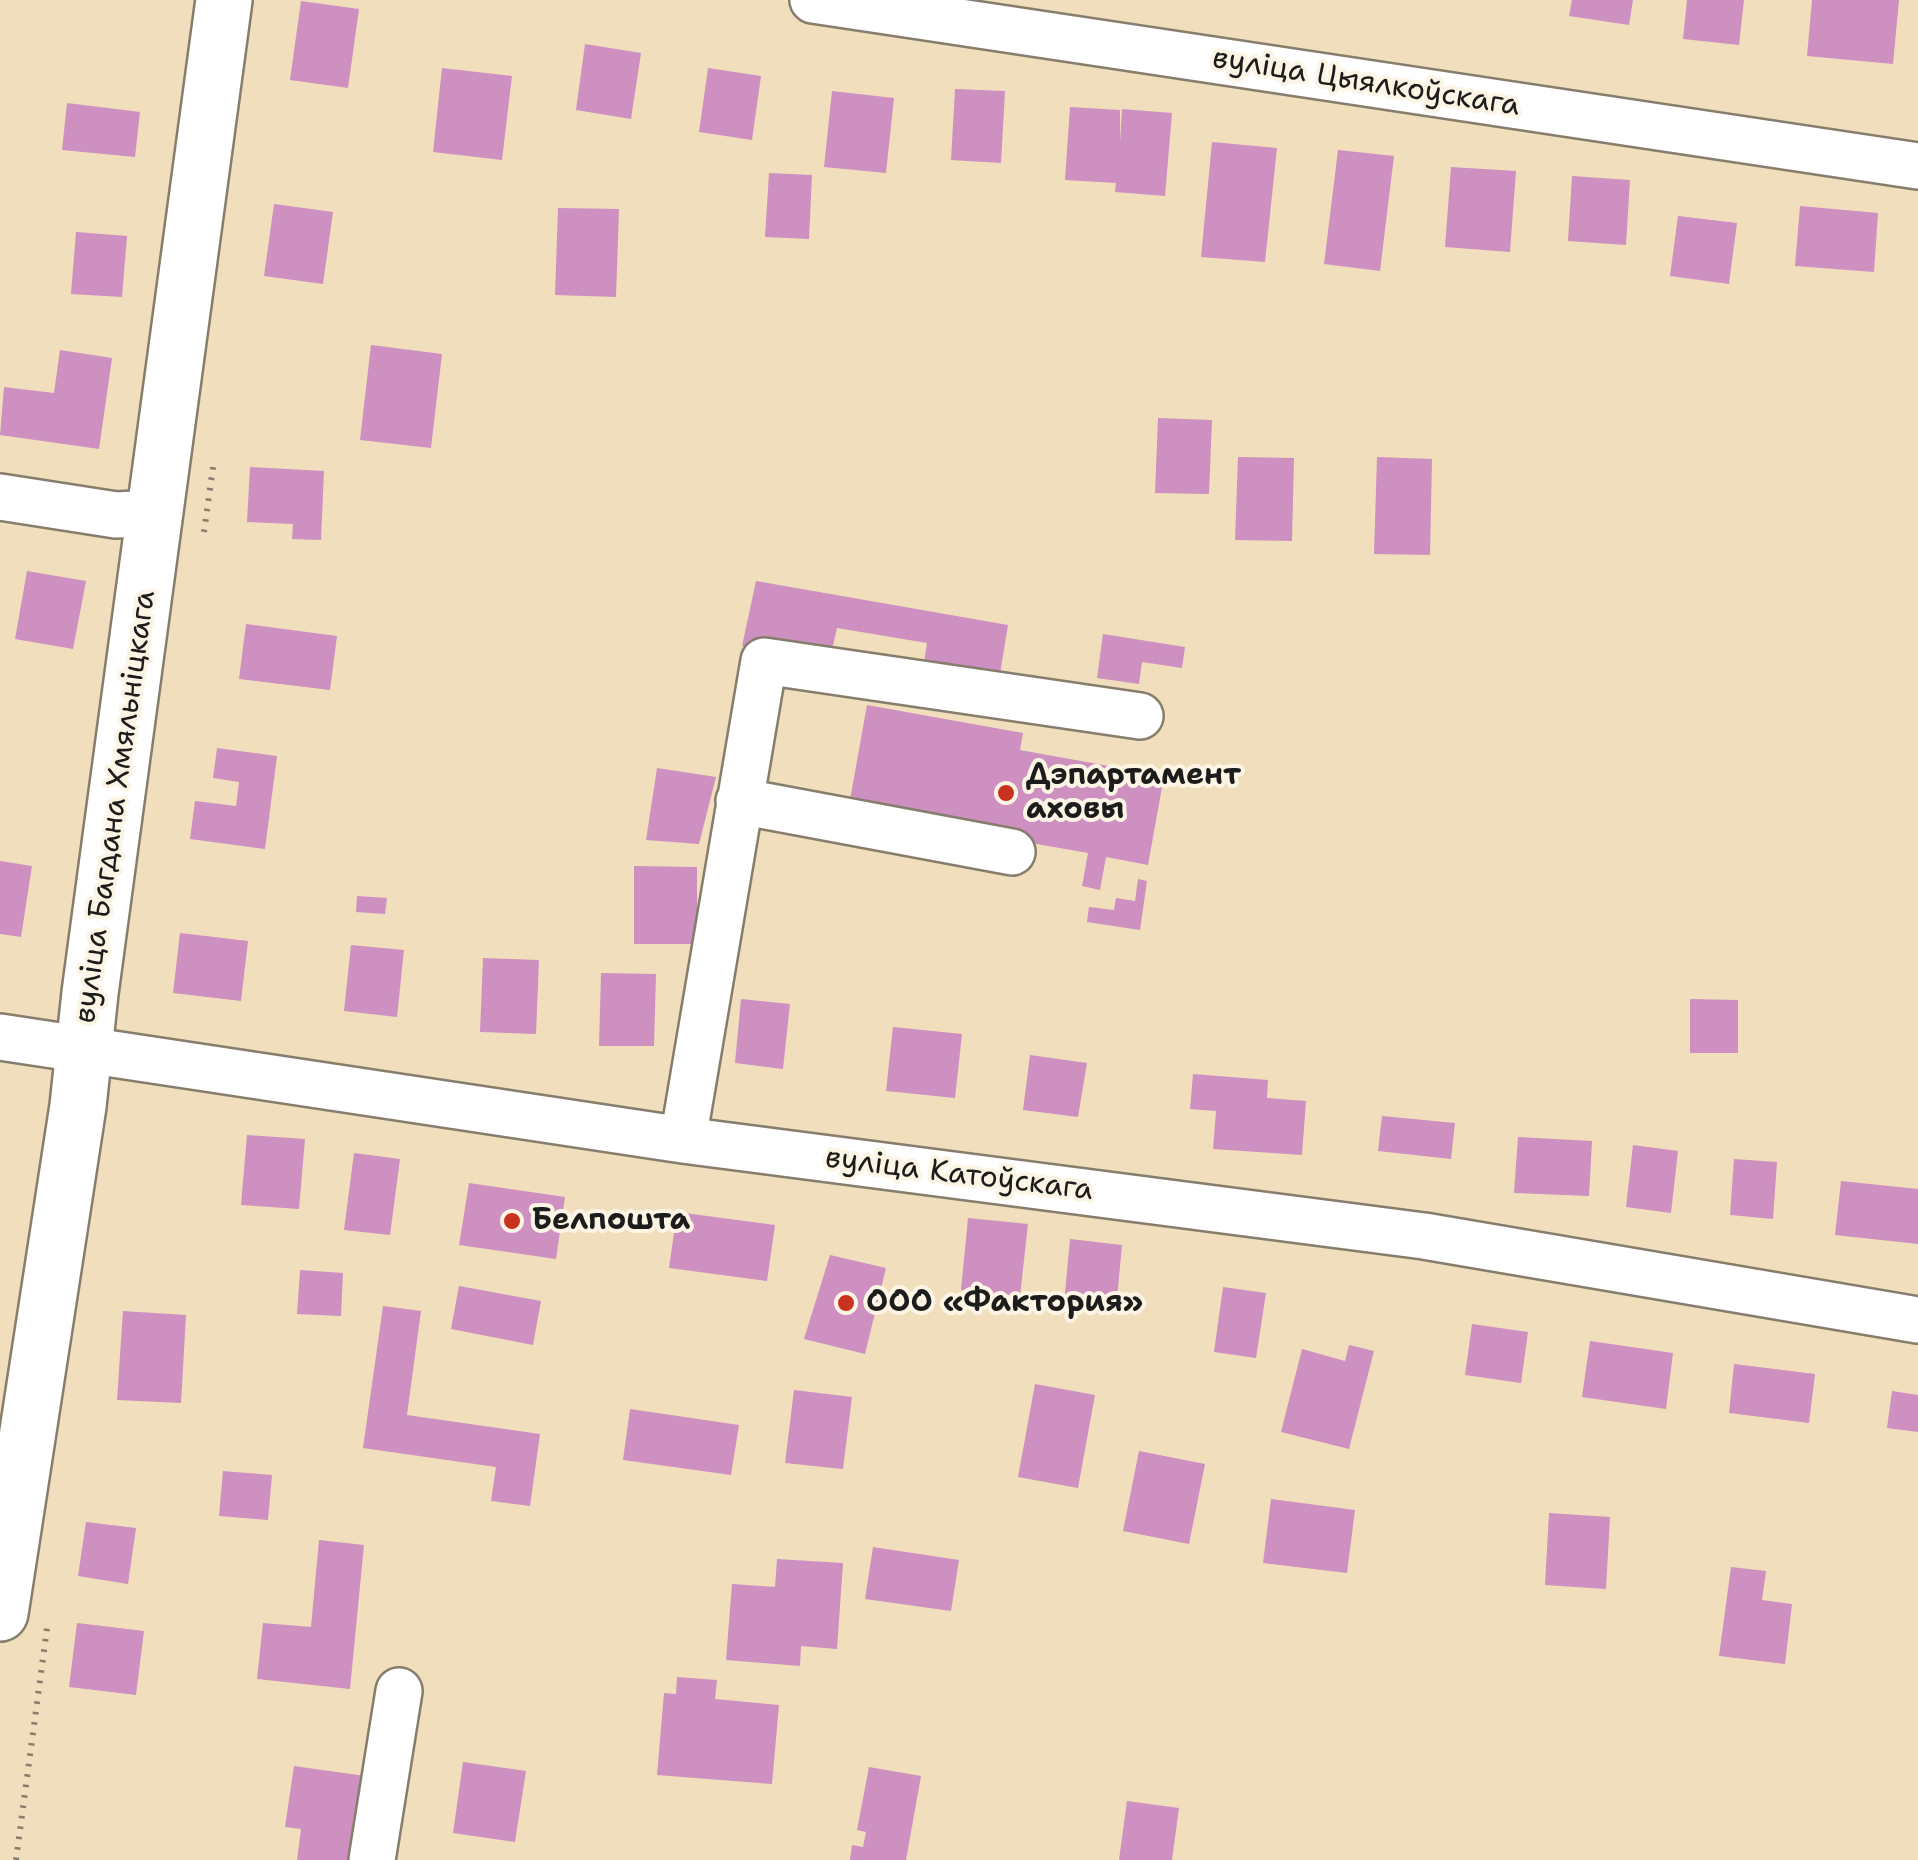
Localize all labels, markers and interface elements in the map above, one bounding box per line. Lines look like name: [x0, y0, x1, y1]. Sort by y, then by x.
street label: вуліца Цыялкоўскага: [1210, 41, 1522, 125]
street label: вуліца Багдана Хмяльніцкага: [68, 588, 164, 1026]
place label: Дэпартамент аховы: [1026, 758, 1241, 828]
marker: Дэпартамент аховы: [995, 782, 1017, 804]
street label: вуліца Катоўскага: [823, 1141, 1095, 1209]
place label: Белпошта: [532, 1203, 690, 1239]
marker: Белпошта: [501, 1210, 523, 1232]
place label: ООО «Фактория»: [866, 1285, 1143, 1321]
marker: ООО «Фактория»: [835, 1292, 857, 1314]

